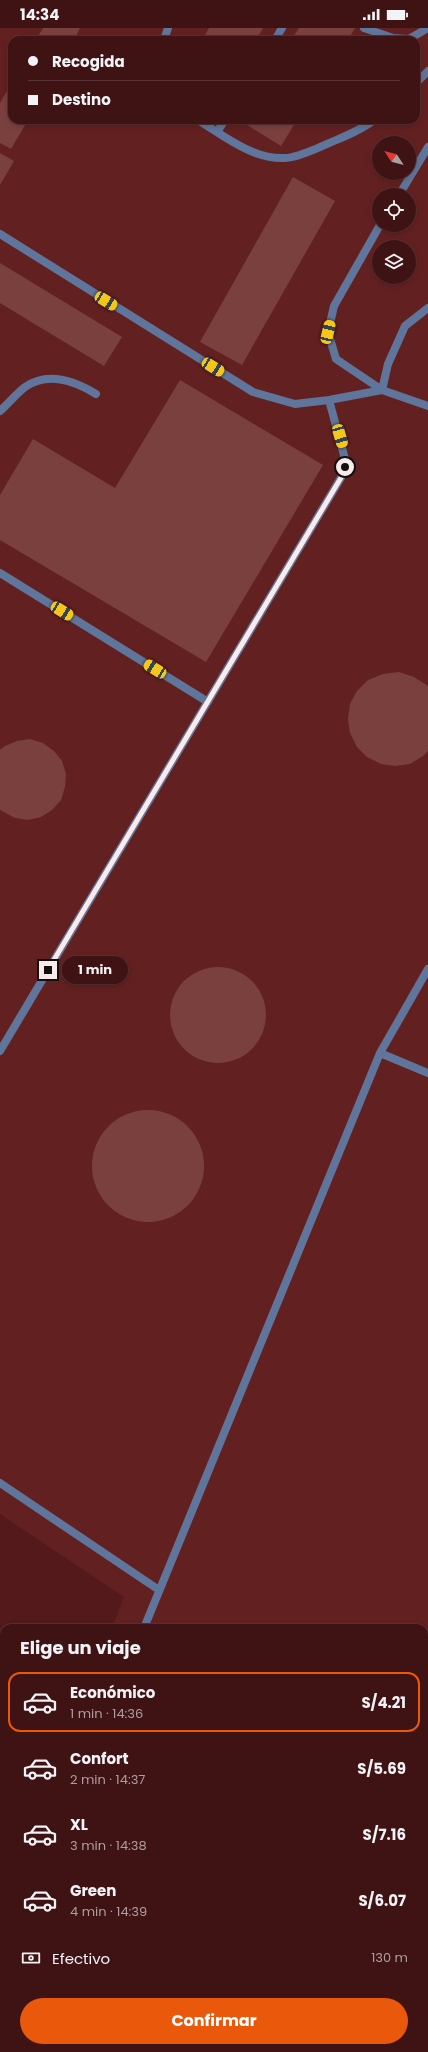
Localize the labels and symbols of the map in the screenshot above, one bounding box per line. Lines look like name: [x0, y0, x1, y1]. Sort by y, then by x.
north arrow: [372, 136, 416, 180]
car: [93, 290, 119, 312]
car: [319, 319, 337, 345]
car: [200, 356, 226, 378]
car: [331, 423, 349, 449]
route start: [336, 458, 354, 476]
car: [49, 600, 75, 622]
car: [142, 658, 168, 680]
callout: 1 min: [62, 956, 128, 984]
route end: [39, 961, 57, 979]

